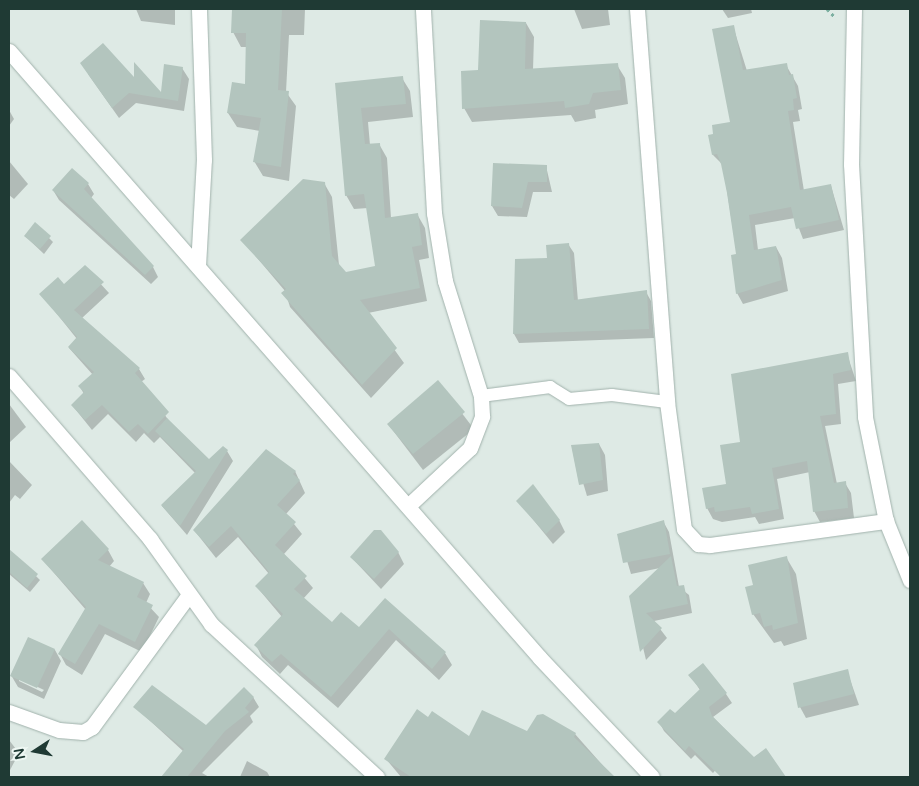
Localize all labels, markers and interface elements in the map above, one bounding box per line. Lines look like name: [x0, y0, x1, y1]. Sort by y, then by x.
north arrow: [10, 726, 60, 776]
text: N: [10, 747, 29, 761]

